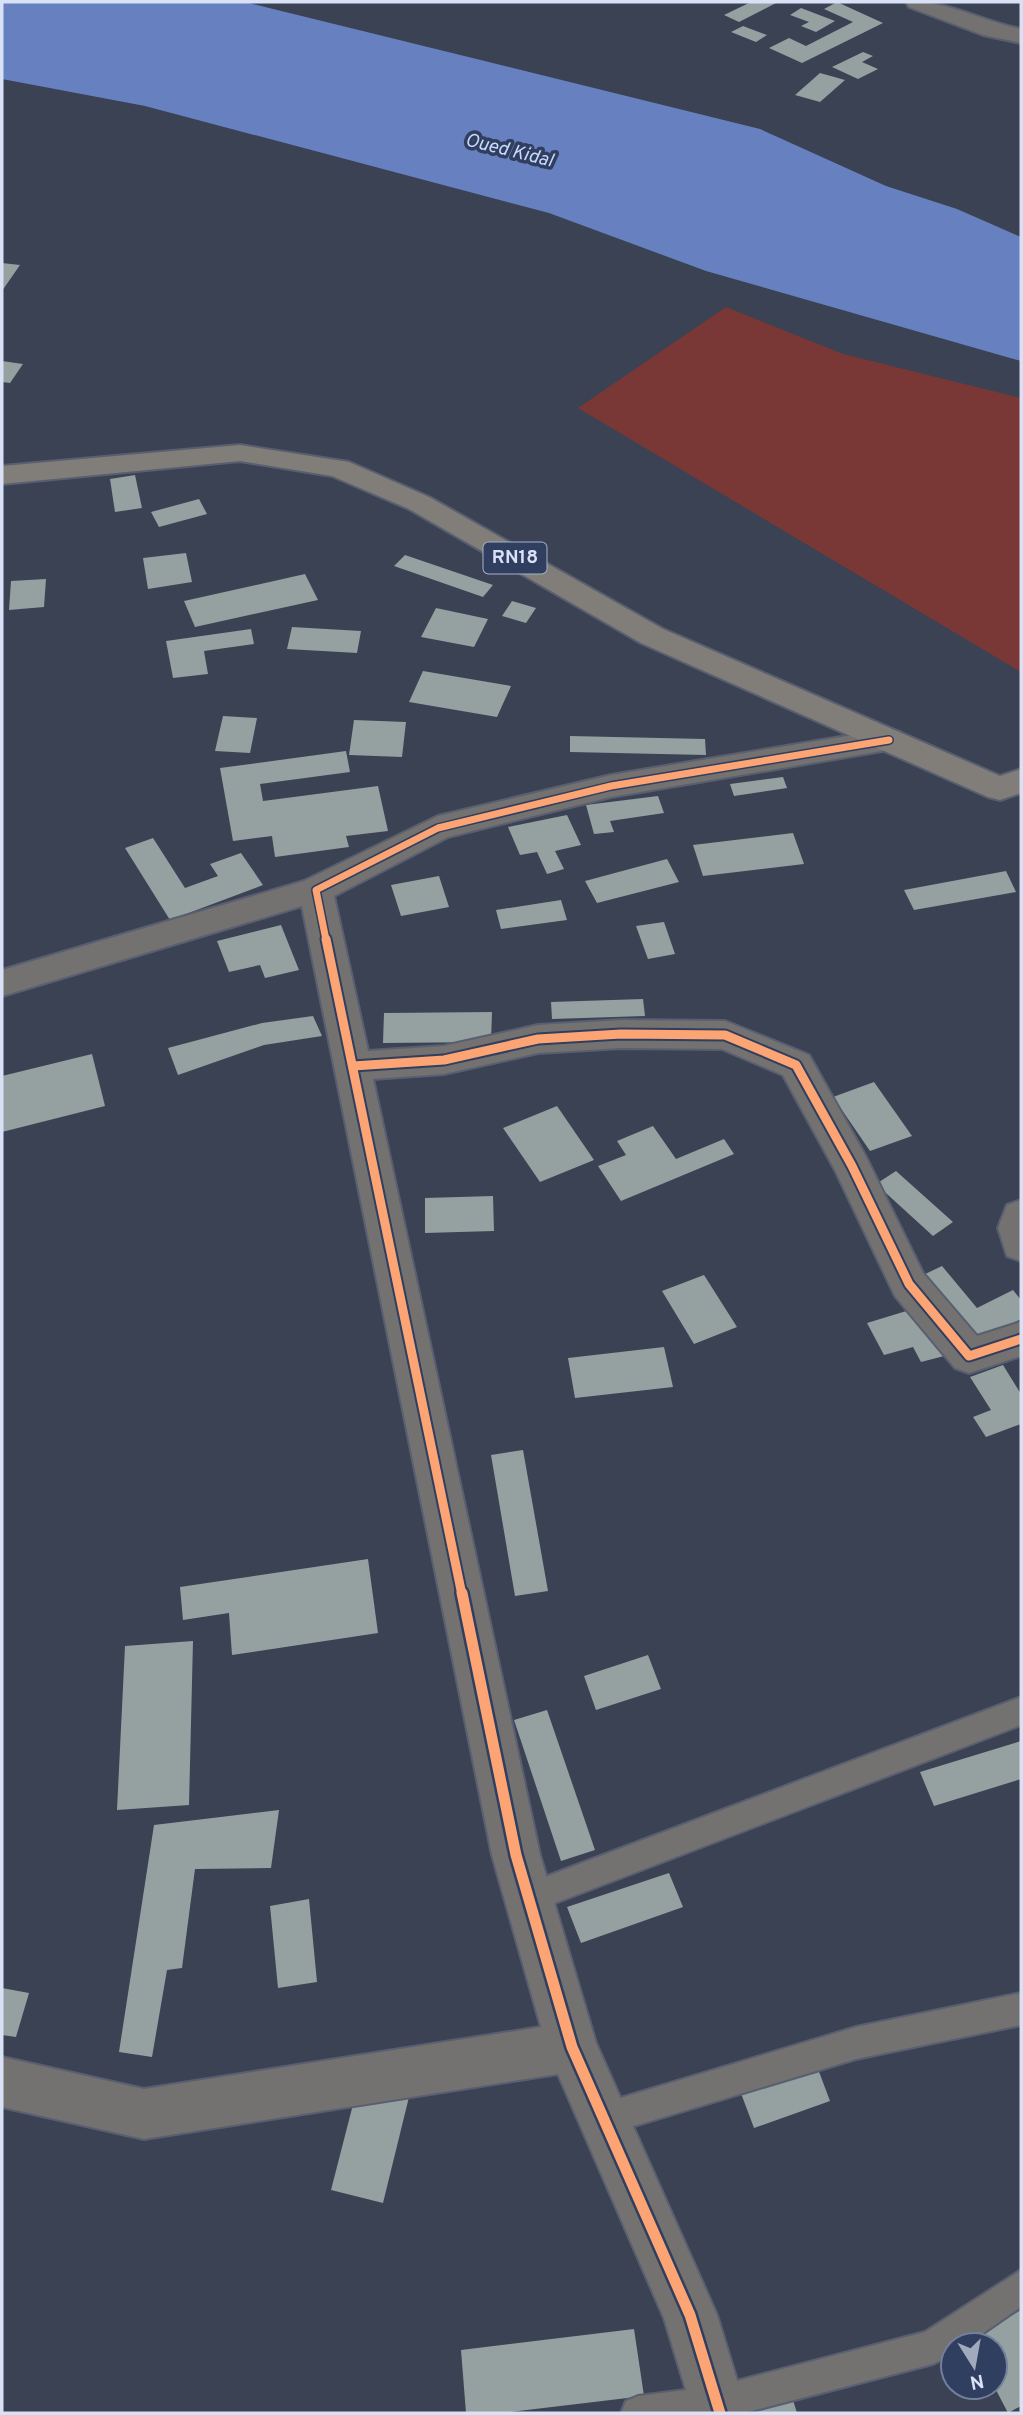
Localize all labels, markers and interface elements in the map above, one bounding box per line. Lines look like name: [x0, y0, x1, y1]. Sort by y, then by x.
water label: Oued Kidal: [463, 128, 557, 174]
road number: RN18: [484, 542, 546, 573]
north arrow: [939, 2331, 1009, 2401]
text: N: [968, 2368, 986, 2394]

